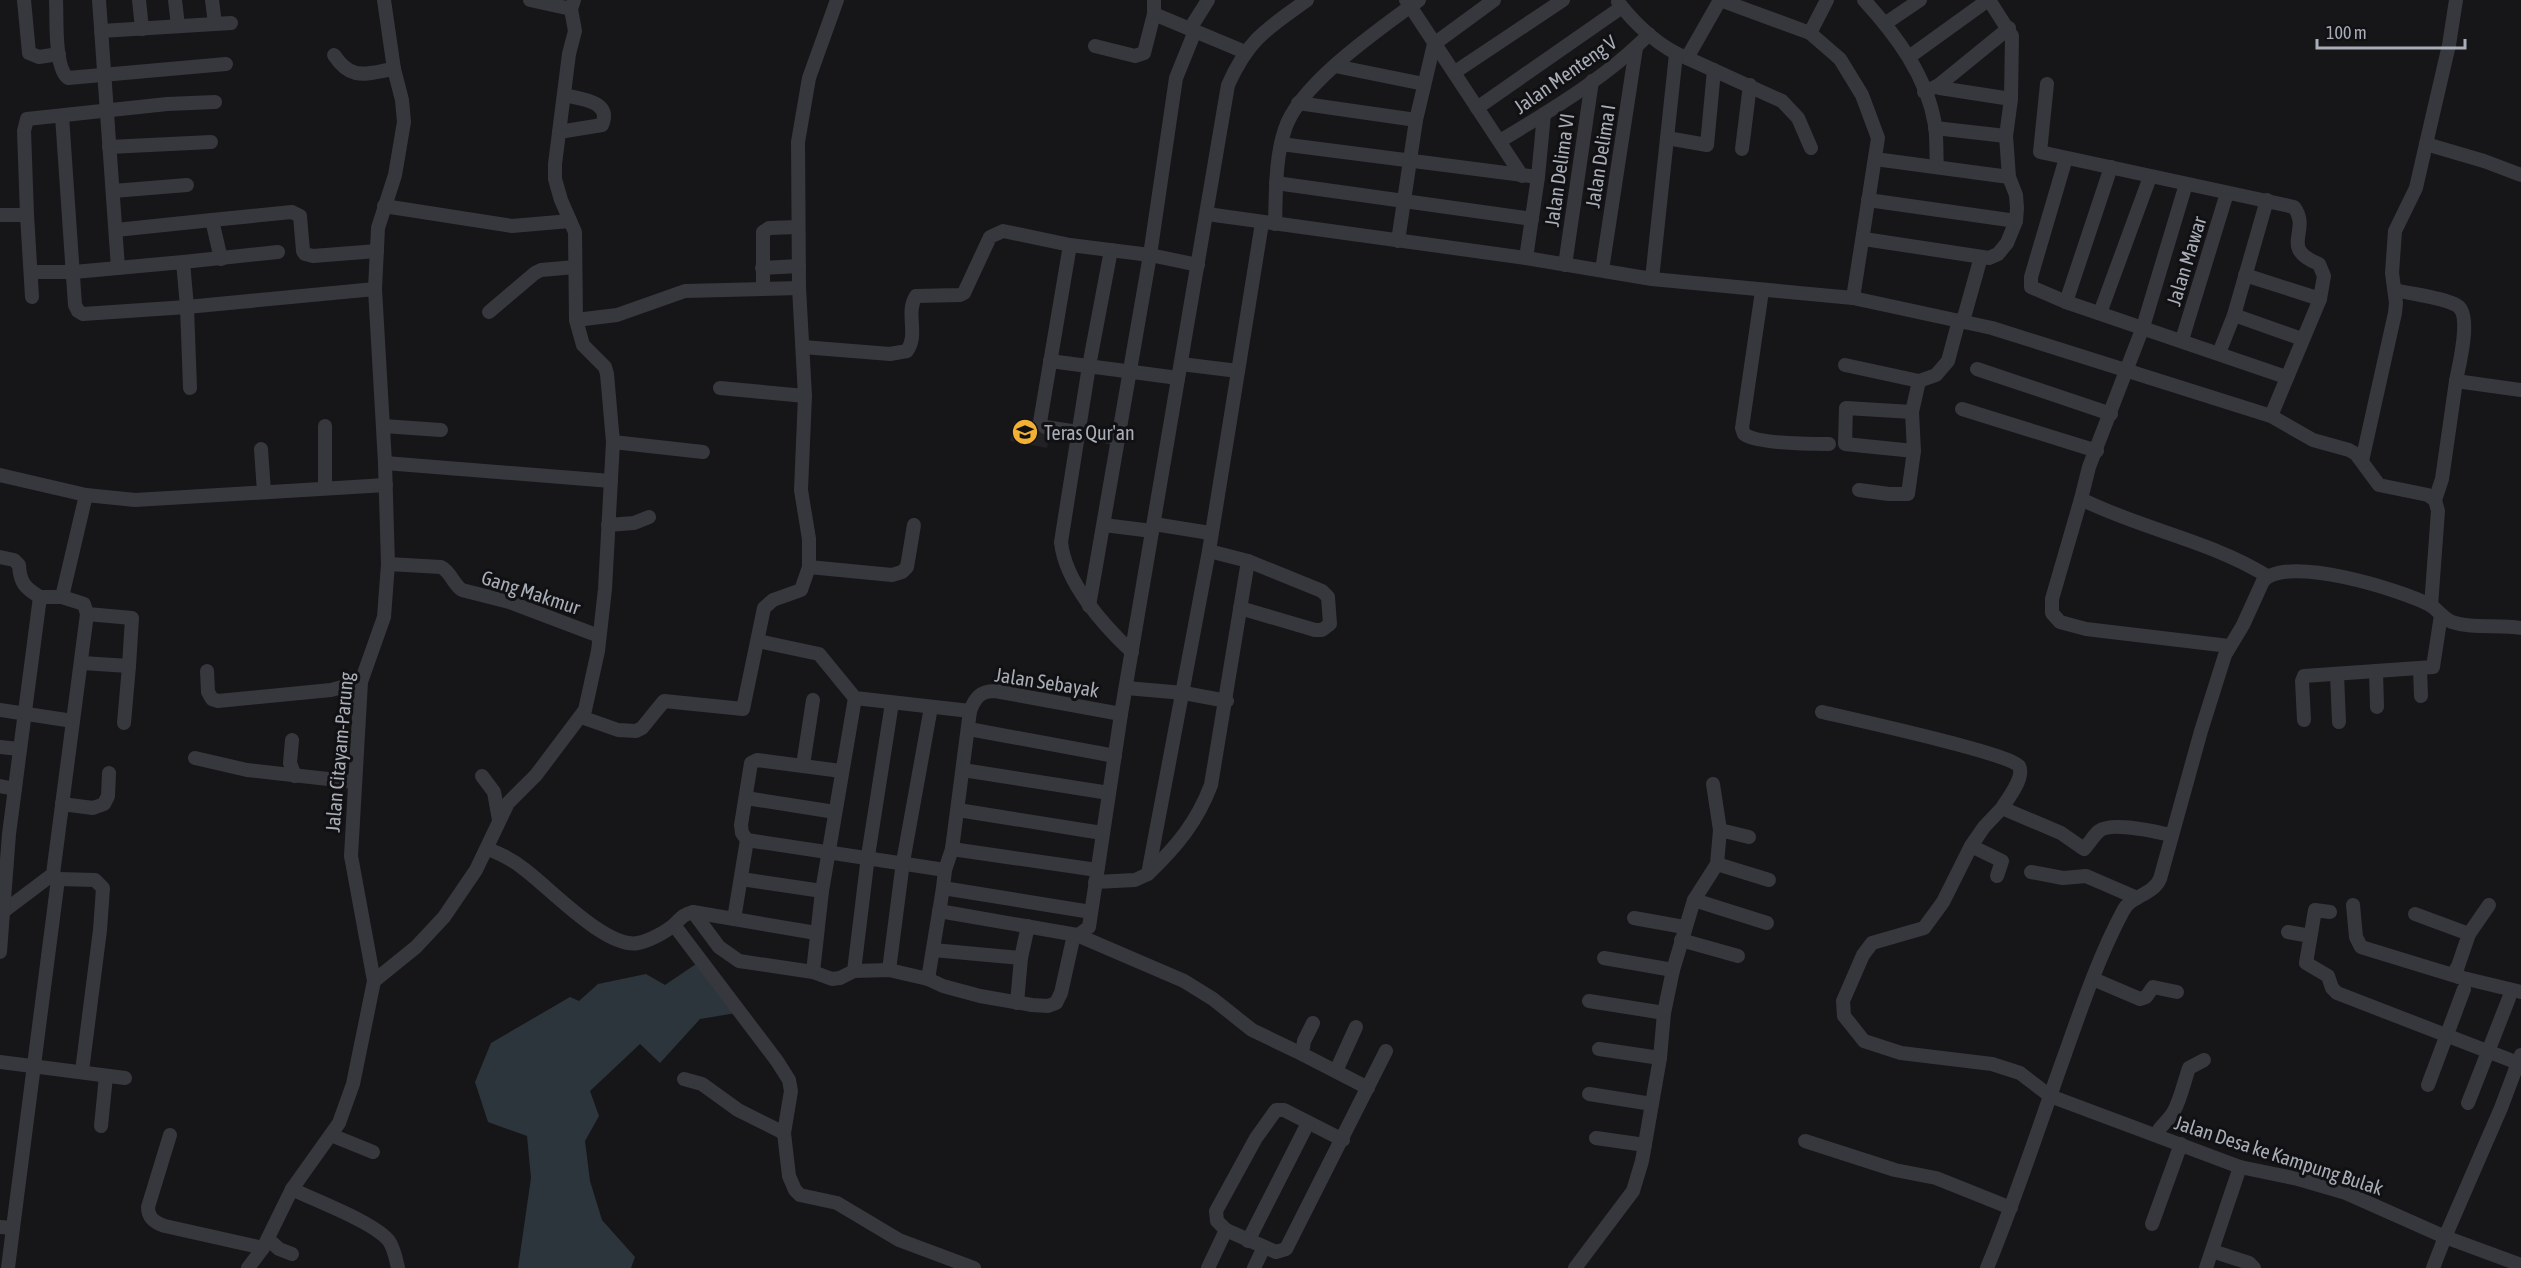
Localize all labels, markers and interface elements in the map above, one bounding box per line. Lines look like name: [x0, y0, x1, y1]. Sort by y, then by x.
scale bar: [2317, 12, 2466, 50]
text: 100 m: [2326, 22, 2367, 43]
street label: Jalan Menteng V: [1509, 30, 1621, 118]
street label: Jalan Delima I: [1580, 103, 1620, 209]
street label: Jalan Delima VI: [1540, 112, 1578, 228]
street label: Jalan Mawar: [2161, 212, 2211, 309]
school or university icon: Teras Qur'an: [1010, 417, 1040, 447]
place label: Teras Qur'an: [1044, 421, 1135, 444]
street label: Gang Makmur: [479, 565, 584, 619]
street label: Jalan Sebayak: [993, 662, 1101, 702]
street label: Jalan Citayam-Parung: [321, 671, 357, 833]
street label: Jalan Desa ke Kampung Bulak: [2172, 1110, 2386, 1200]

